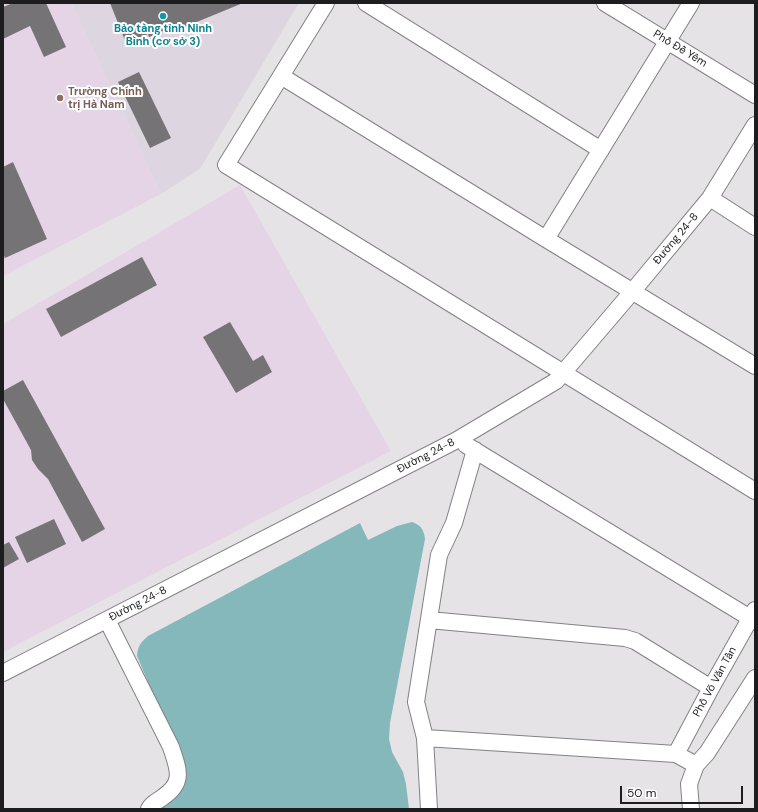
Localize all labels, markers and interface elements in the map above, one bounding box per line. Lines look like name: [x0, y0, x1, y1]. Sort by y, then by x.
marker: Bảo tàng tỉnh Ninh Bình (cơ sở 3): [158, 11, 168, 21]
place label: Bảo tàng tỉnh Ninh Bình (cơ sở 3): [114, 22, 212, 48]
street label: Phố Đề Yêm: [651, 28, 709, 70]
place label: Trường Chính trị Hà Nam: [68, 85, 142, 111]
marker: Trường Chính trị Hà Nam: [55, 93, 65, 103]
street label: Đường 24-8: [651, 211, 701, 267]
street label: Đường 24-8: [395, 436, 457, 476]
street label: Đường 24-8: [107, 584, 169, 624]
street label: Phố Võ Văn Tần: [690, 645, 740, 719]
scale bar: [622, 778, 745, 804]
text: 50 m: [627, 785, 656, 801]

